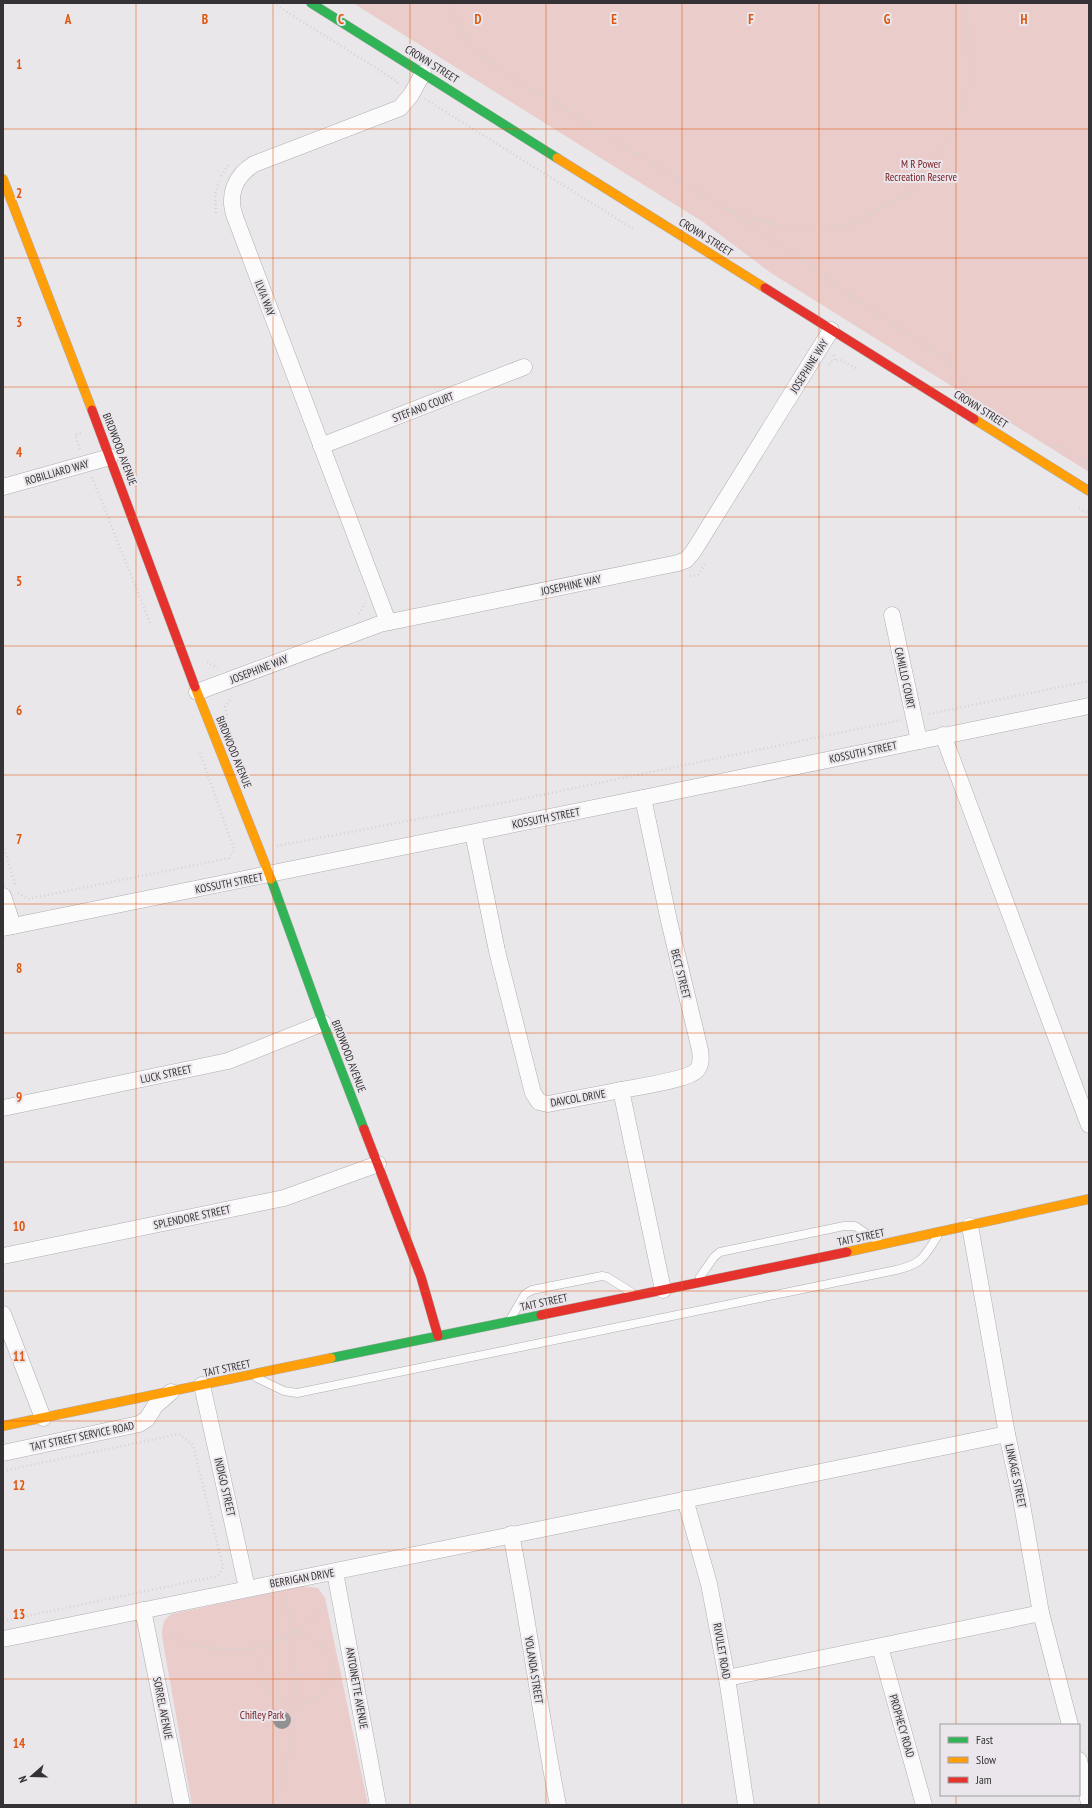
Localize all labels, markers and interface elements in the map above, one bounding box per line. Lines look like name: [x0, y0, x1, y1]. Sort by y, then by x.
text: A: [64, 11, 72, 28]
text: B: [202, 11, 208, 28]
text: C: [338, 11, 344, 28]
text: D: [475, 11, 482, 28]
text: E: [611, 11, 617, 28]
text: F: [748, 11, 754, 28]
text: G: [884, 11, 891, 28]
text: H: [1021, 11, 1028, 28]
street label: CROWN STREET: [403, 42, 462, 86]
text: 1: [16, 56, 22, 73]
park label: M R Power Recreation Reserve: [885, 157, 957, 184]
text: 2: [16, 185, 22, 202]
street label: CROWN STREET: [677, 215, 736, 259]
street label: ILVIA WAY: [252, 278, 278, 318]
text: 3: [16, 314, 22, 331]
street label: JOSEPHINE WAY: [786, 336, 831, 396]
street label: CROWN STREET: [952, 387, 1011, 431]
street label: STEFANO COURT: [390, 389, 456, 425]
street label: BIRDWOOD AVENUE: [100, 411, 140, 488]
text: 4: [16, 444, 23, 461]
street label: ROBILLIARD WAY: [24, 456, 90, 488]
street label: JOSEPHINE WAY: [539, 572, 602, 598]
text: 5: [16, 573, 22, 590]
street label: CAMILLO COURT: [892, 646, 918, 710]
street label: JOSEPHINE WAY: [227, 652, 290, 687]
text: 6: [16, 702, 22, 719]
street label: BIRDWOOD AVENUE: [213, 714, 255, 790]
street label: KOSSUTH STREET: [828, 738, 898, 766]
street label: KOSSUTH STREET: [511, 805, 581, 831]
text: 7: [16, 831, 22, 848]
street label: KOSSUTH STREET: [194, 870, 264, 896]
street label: BECT STREET: [668, 948, 694, 1000]
text: 8: [16, 960, 22, 977]
street label: BIRDWOOD AVENUE: [329, 1018, 369, 1095]
street label: LUCK STREET: [139, 1062, 193, 1086]
street label: DAVCOL DRIVE: [549, 1086, 607, 1110]
text: 9: [16, 1089, 22, 1106]
street label: SPLENDORE STREET: [152, 1202, 232, 1232]
text: 10: [13, 1218, 25, 1235]
street label: TAIT STREET: [836, 1225, 886, 1249]
street label: TAIT STREET: [519, 1290, 569, 1314]
text: 11: [13, 1348, 25, 1365]
street label: TAIT STREET: [202, 1356, 252, 1380]
street label: TAIT STREET SERVICE ROAD: [29, 1418, 136, 1454]
street label: LINKAGE STREET: [1002, 1443, 1030, 1509]
street label: INDIGO STREET: [211, 1456, 239, 1518]
text: 12: [13, 1477, 25, 1494]
street label: BERRIGAN DRIVE: [269, 1565, 336, 1591]
text: 13: [13, 1606, 25, 1623]
street label: RIVULET ROAD: [710, 1622, 734, 1680]
street label: YOLANDA STREET: [522, 1635, 546, 1705]
street label: ANTOINETTE AVENUE: [343, 1646, 371, 1730]
street label: SORREL AVENUE: [150, 1676, 176, 1741]
street label: PROPHECY ROAD: [886, 1693, 918, 1759]
park label: Chifley Park: [240, 1708, 285, 1722]
legend: [940, 1724, 1080, 1796]
text: Fast: [976, 1732, 994, 1747]
text: 14: [13, 1735, 26, 1752]
text: Slow: [976, 1752, 997, 1767]
north arrow: [12, 1756, 52, 1796]
text: Jam: [975, 1772, 992, 1787]
text: N: [15, 1774, 30, 1785]

